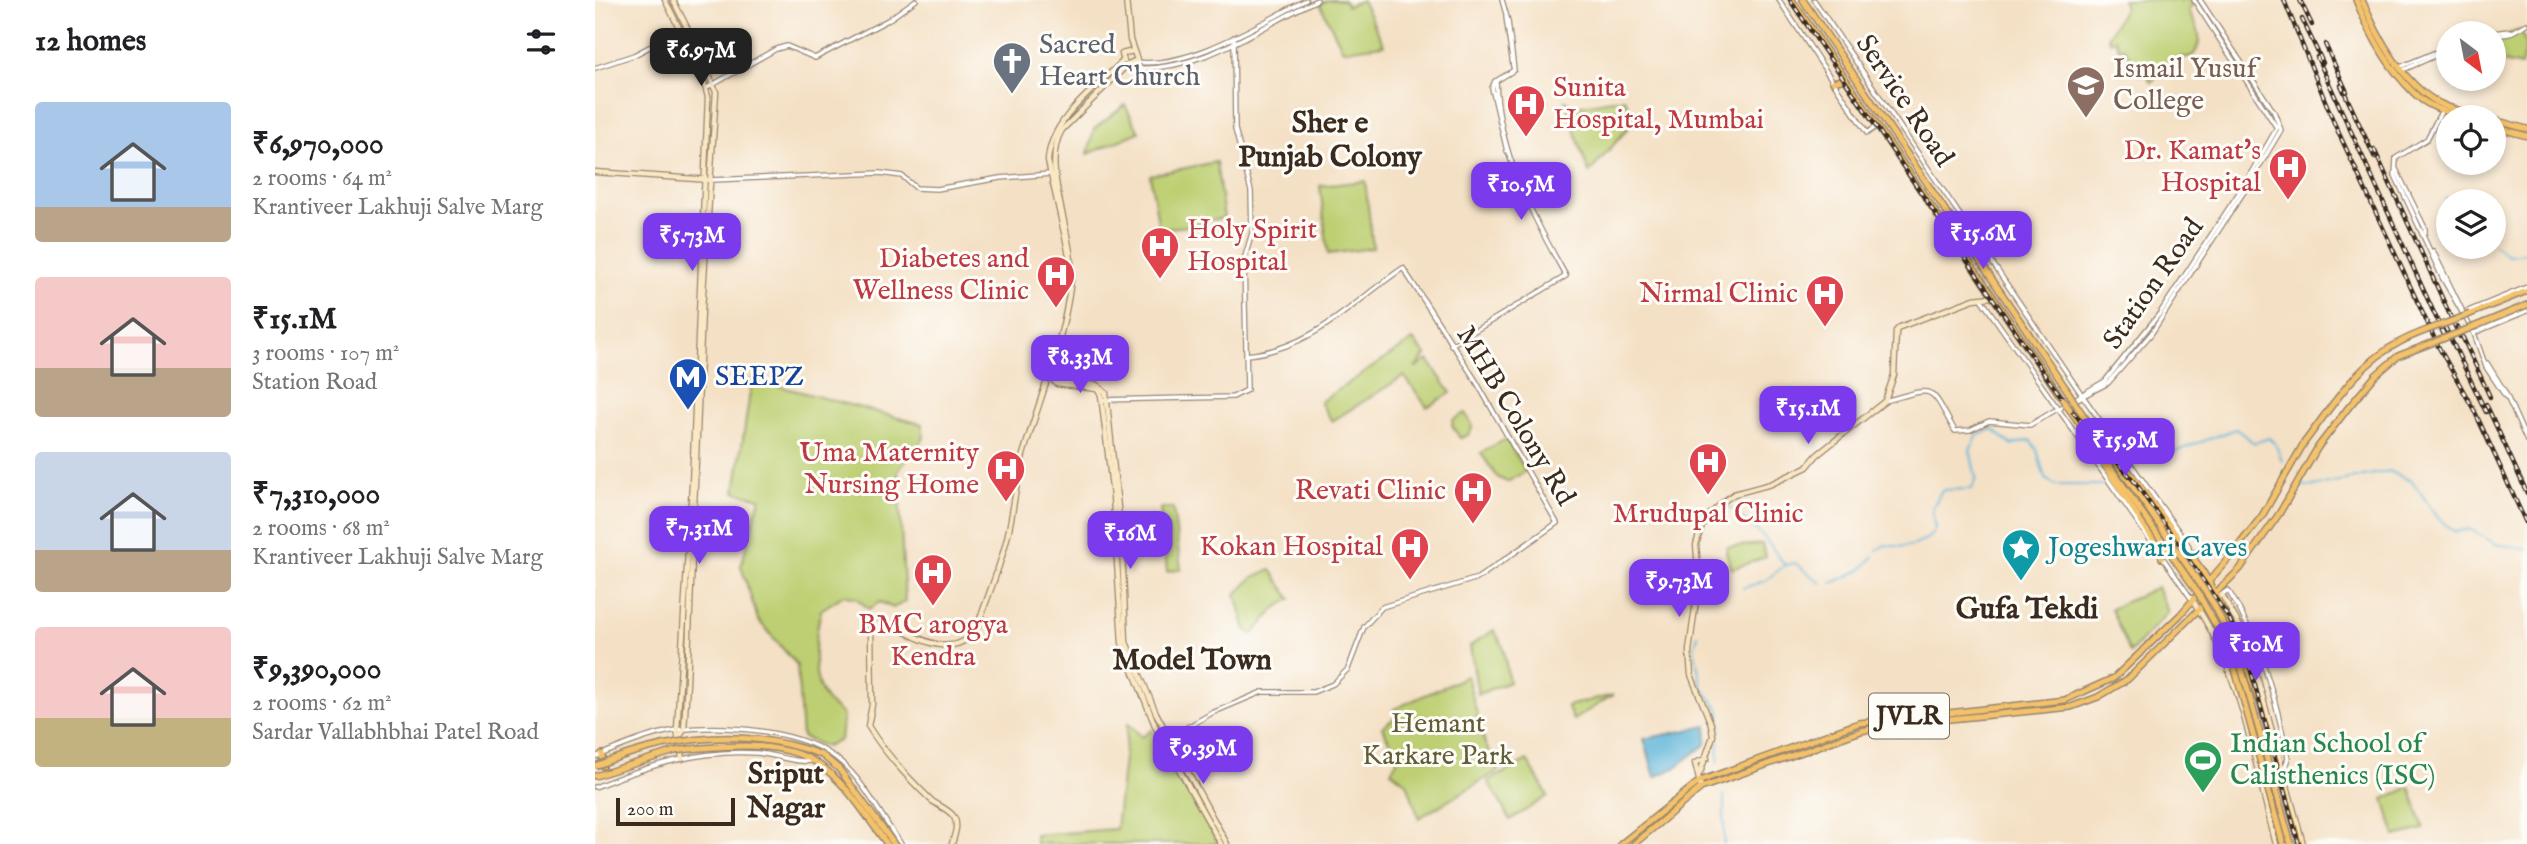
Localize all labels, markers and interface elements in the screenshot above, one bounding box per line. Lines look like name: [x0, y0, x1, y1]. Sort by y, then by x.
north arrow: [2436, 21, 2506, 91]
map controls: [2436, 21, 2506, 259]
text: 12 homes: [35, 23, 146, 61]
icon: filters: [522, 23, 560, 61]
pin: ₹6.97M: [644, 28, 758, 88]
place label: Sacred Heart Church: [1039, 28, 1200, 95]
street label: Service Road: [1847, 28, 1961, 174]
text: ₹6.97M: [666, 36, 736, 65]
church icon: Sacred Heart Church: [991, 40, 1033, 95]
place label: Ismail Yusuf College: [2113, 52, 2262, 119]
school or university icon: Ismail Yusuf College: [2065, 64, 2107, 119]
place label: Sunita Hospital, Mumbai: [1553, 71, 1764, 138]
hospital icon: Sunita Hospital, Mumbai: [1505, 83, 1547, 138]
district label: Sher e Punjab Colony: [1238, 105, 1423, 177]
button: locate: [2436, 105, 2506, 175]
text: ₹6,970,000: [252, 126, 384, 164]
icon: home: [91, 130, 175, 214]
place label: Dr. Kamat's Hospital: [2123, 134, 2261, 201]
hospital icon: Dr. Kamat's Hospital: [2267, 146, 2309, 201]
pin: ₹10.5M: [1464, 162, 1578, 222]
text: 2 rooms · 64 m²: [252, 164, 392, 193]
text: ₹10.5M: [1487, 170, 1555, 199]
button: layers: [2436, 189, 2506, 259]
text: Krantiveer Lakhuji Salve Marg: [252, 193, 543, 222]
pin: ₹15.6M: [1926, 212, 2040, 271]
street label: Station Road: [2096, 212, 2212, 356]
place label: Holy Spirit Hospital: [1187, 213, 1317, 280]
pin: ₹5.73M: [635, 214, 749, 273]
text: ₹15.6M: [1950, 219, 2016, 248]
text: ₹5.73M: [659, 221, 725, 250]
hospital icon: Holy Spirit Hospital: [1139, 225, 1181, 280]
place label: Diabetes and Wellness Clinic: [852, 242, 1029, 309]
hospital icon: Diabetes and Wellness Clinic: [1035, 254, 1077, 309]
hospital icon: Nirmal Clinic: [1804, 273, 1846, 328]
place label: Nirmal Clinic: [1639, 277, 1798, 312]
text: ₹15.1M: [252, 301, 337, 339]
icon: home: [91, 305, 175, 389]
street label: MHB Colony Rd: [1448, 320, 1582, 512]
pin: ₹8.33M: [1023, 336, 1137, 395]
text: 3 rooms · 107 m²: [252, 339, 400, 368]
text: ₹8.33M: [1047, 343, 1113, 372]
metro station icon: SEEPZ: [667, 356, 709, 411]
place label: SEEPZ: [715, 360, 804, 395]
text: Station Road: [252, 368, 377, 397]
pin: ₹15.1M: [1751, 386, 1865, 446]
text: ₹15.1M: [1775, 394, 1841, 423]
pin: ₹15.9M: [2068, 419, 2182, 478]
text: ₹15.9M: [2092, 426, 2158, 455]
place label: Uma Maternity Nursing Home: [799, 436, 979, 503]
hospital icon: Mrudupal Clinic: [1687, 441, 1729, 496]
hospital icon: Uma Maternity Nursing Home: [985, 448, 1027, 503]
hospital icon: Revati Clinic: [1452, 470, 1494, 525]
place label: Revati Clinic: [1295, 474, 1446, 509]
text: ₹7,310,000: [252, 476, 380, 514]
icon: home: [91, 480, 175, 564]
place label: Mrudupal Clinic: [1612, 497, 1804, 532]
pin: ₹7.31M: [642, 506, 756, 566]
pin: ₹16M: [1089, 512, 1171, 571]
text: 2 rooms · 68 m²: [252, 514, 390, 543]
text: ₹7.31M: [665, 514, 733, 543]
text: ₹16M: [1103, 519, 1157, 548]
hospital icon: Kokan Hospital: [1389, 526, 1431, 581]
place icon: Jogeshwari Caves: [2000, 527, 2042, 582]
place label: Kokan Hospital: [1199, 530, 1383, 565]
place label: Jogeshwari Caves: [2045, 531, 2247, 566]
text: Krantiveer Lakhuji Salve Marg: [252, 543, 543, 572]
hospital icon: BMC arogya Kendra: [912, 552, 954, 607]
pin: ₹9.73M: [1622, 560, 1736, 619]
text: ₹9.73M: [1645, 567, 1713, 596]
district label: Gufa Tekdi: [1956, 591, 2098, 629]
place label: BMC arogya Kendra: [858, 608, 1009, 675]
pin: ₹10M: [2215, 622, 2297, 682]
text: ₹10M: [2229, 630, 2283, 659]
district label: Model Town: [1112, 642, 1272, 680]
text: ₹9,390,000: [252, 651, 381, 689]
icon: home: [91, 655, 175, 739]
text: 2 rooms · 62 m²: [252, 689, 392, 718]
road number: JVLR: [1869, 694, 1949, 738]
park label: Hemant Karkare Park: [1362, 707, 1515, 774]
text: Sardar Vallabhbhai Patel Road: [252, 718, 539, 747]
pin: ₹9.39M: [1146, 726, 1260, 786]
place label: Indian School of Calisthenics (ISC): [2230, 727, 2435, 794]
text: ₹9.39M: [1169, 734, 1237, 763]
sports icon: Indian School of Calisthenics (ISC): [2182, 739, 2224, 794]
district label: Sriput Nagar: [746, 756, 826, 828]
scale bar: [616, 795, 735, 827]
text: 200 m: [627, 798, 673, 822]

